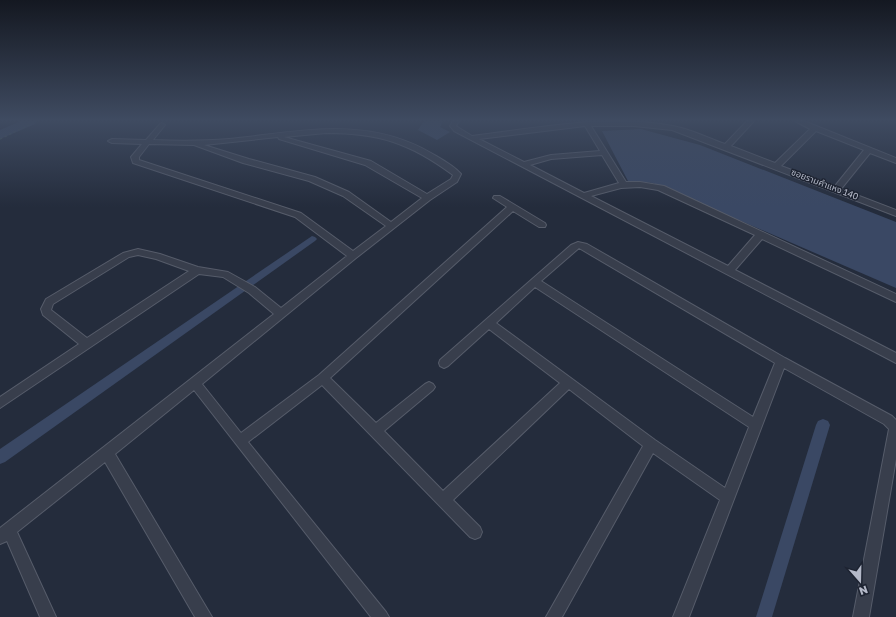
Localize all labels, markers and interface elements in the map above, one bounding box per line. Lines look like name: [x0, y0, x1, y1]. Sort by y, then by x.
street label: ซอยรามคำแหง 140: [790, 166, 861, 202]
north arrow: [840, 561, 880, 601]
text: N: [857, 583, 870, 598]

